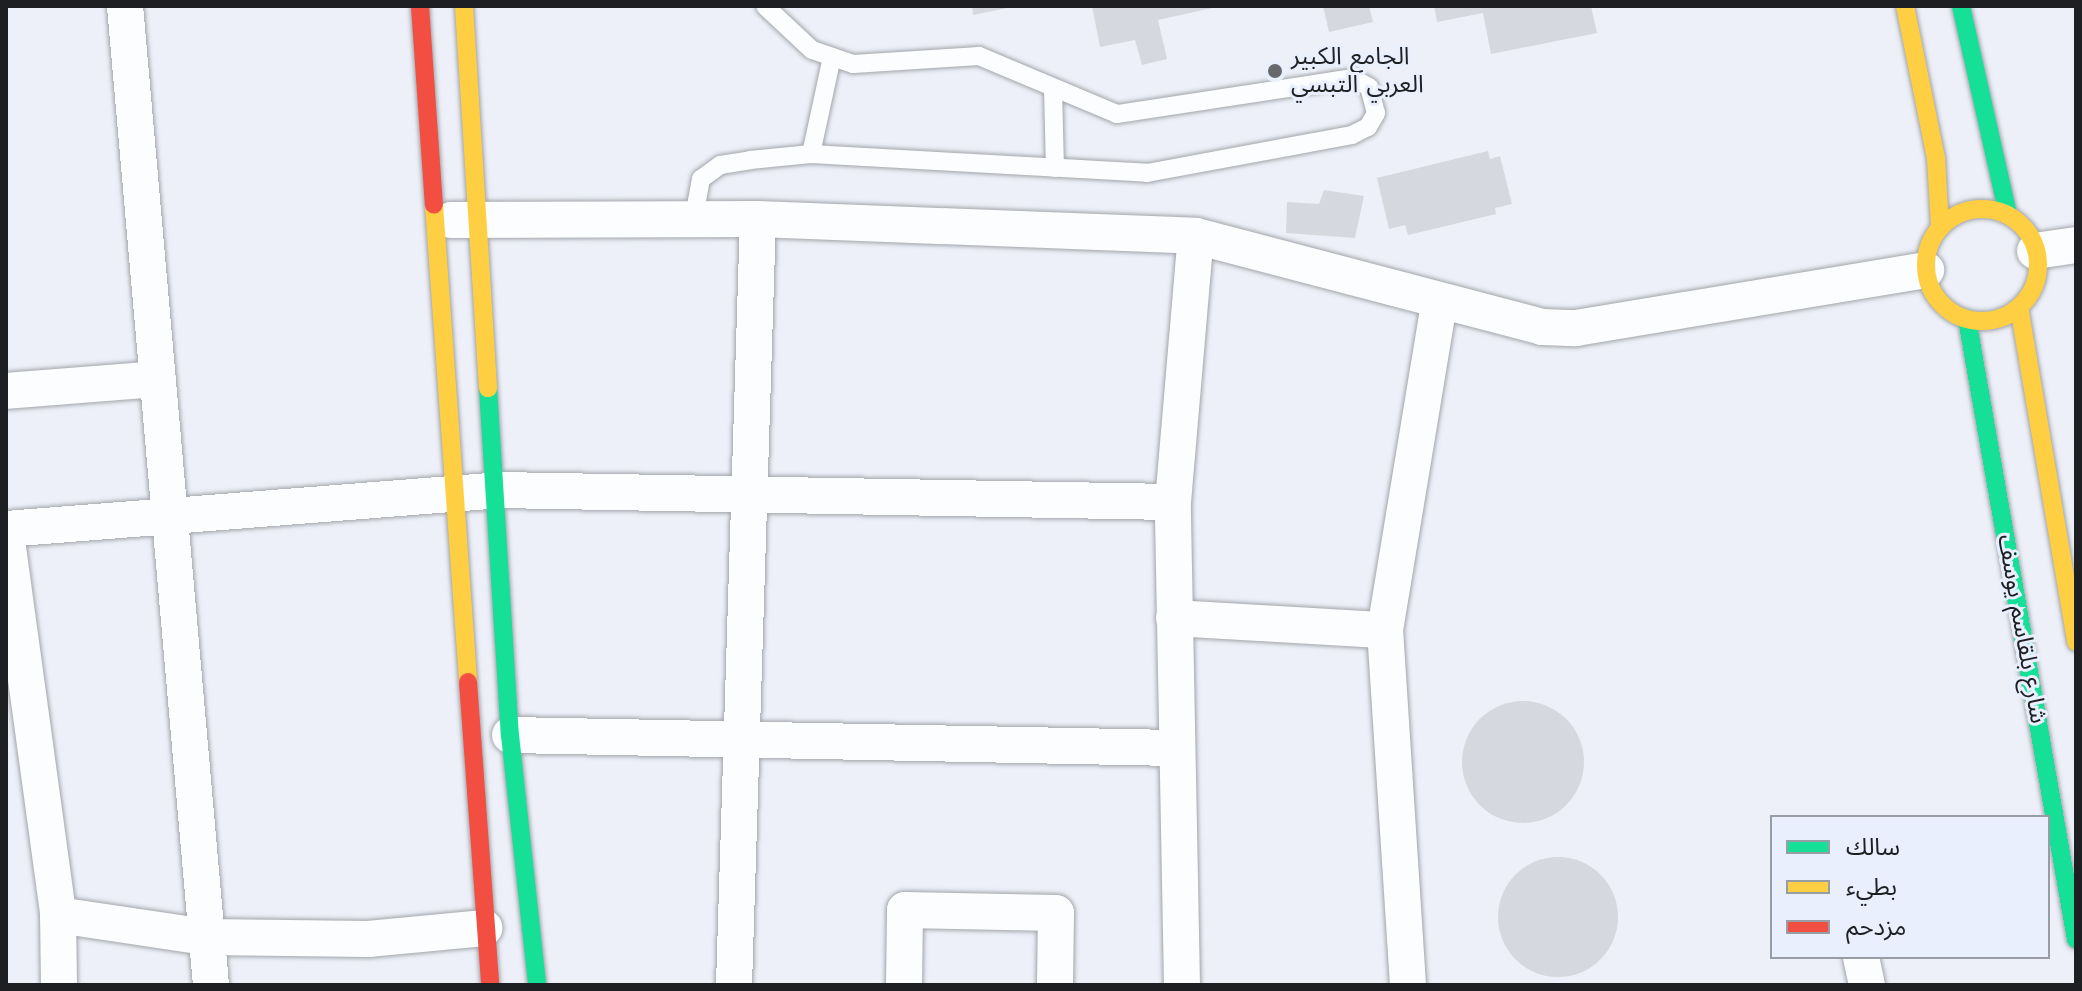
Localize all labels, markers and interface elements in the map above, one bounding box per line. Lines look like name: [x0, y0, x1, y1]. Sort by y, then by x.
place label: الجامع الكبير العربي التبسي: [1291, 43, 1424, 99]
marker: الجامع الكبير العربي التبسي: [1266, 62, 1284, 80]
street label: شارع بلقاسم يوسف: [1991, 532, 2053, 726]
legend: [1770, 815, 2050, 959]
text: سالك: [1846, 833, 1900, 861]
text: بطيء: [1846, 873, 1897, 901]
text: مزدحم: [1846, 913, 1906, 941]

